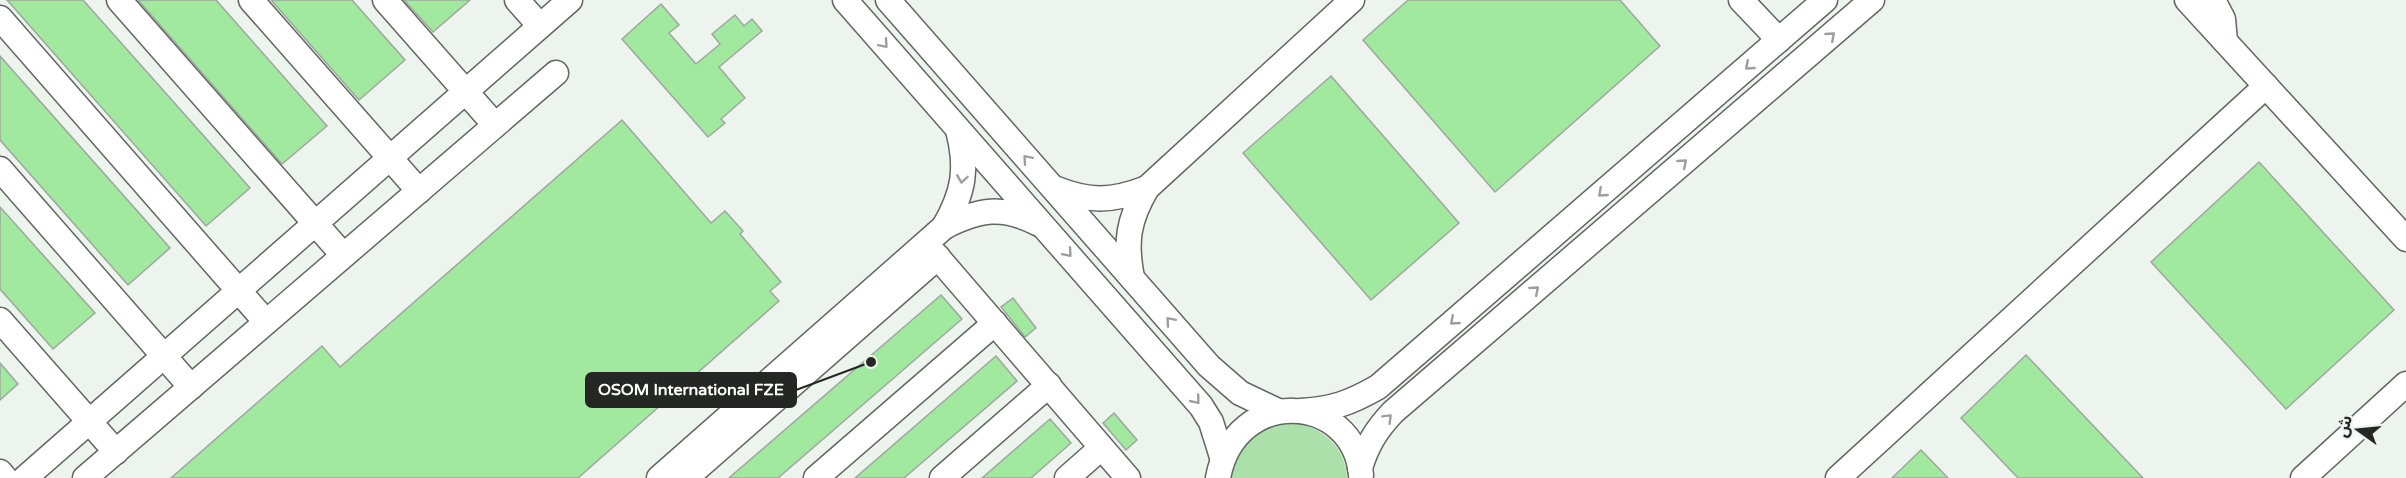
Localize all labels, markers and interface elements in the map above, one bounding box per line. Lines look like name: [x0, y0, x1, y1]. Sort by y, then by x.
one-way arrow: [1824, 32, 1835, 43]
one-way arrow: [877, 37, 888, 48]
one-way arrow: [1745, 59, 1756, 70]
one-way arrow: [1024, 155, 1035, 166]
one-way arrow: [1676, 159, 1687, 170]
one-way arrow: [957, 174, 969, 184]
one-way arrow: [1598, 186, 1608, 197]
one-way arrow: [1061, 247, 1072, 257]
one-way arrow: [1528, 286, 1539, 297]
one-way arrow: [1450, 314, 1461, 325]
one-way arrow: [1166, 317, 1177, 328]
callout: OSOM International FZE: [586, 373, 796, 407]
text: OSOM International FZE: [598, 380, 784, 400]
one-way arrow: [1189, 393, 1200, 404]
north arrow: [2328, 400, 2388, 460]
text: ش: [2332, 413, 2357, 440]
one-way arrow: [1380, 414, 1391, 425]

